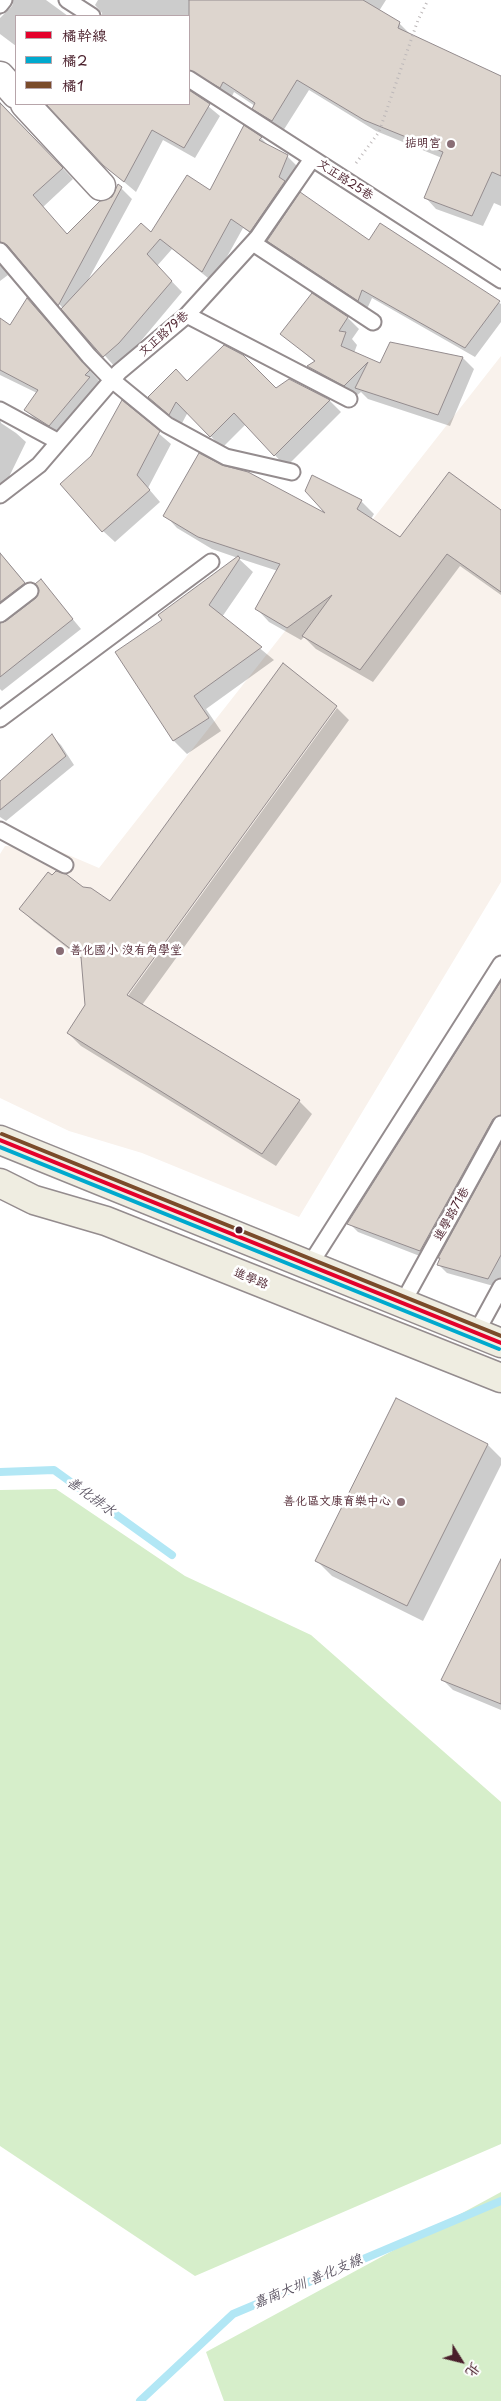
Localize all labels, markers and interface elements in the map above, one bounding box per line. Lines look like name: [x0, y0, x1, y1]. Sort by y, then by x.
legend: [15, 15, 190, 105]
text: 橘幹線: [62, 23, 107, 46]
text: 橘2: [62, 48, 88, 71]
text: 橘1: [62, 73, 84, 96]
place label: 掂明宮: [405, 137, 441, 151]
marker: 掂明宮: [445, 138, 457, 150]
street label: 文正路25巷: [314, 157, 376, 203]
street label: 文正路79巷: [136, 308, 192, 360]
place label: 善化國小 沒有角學堂: [70, 944, 182, 958]
marker: 善化國小 沒有角學堂: [54, 945, 66, 957]
street label: 進學路71巷: [431, 1185, 473, 1243]
unlabelled marker: [234, 1225, 244, 1235]
street label: 進學路: [232, 1266, 270, 1292]
water label: 善化排水: [63, 1474, 119, 1520]
place label: 善化區文康育樂中心: [283, 1495, 391, 1509]
marker: 善化區文康育樂中心: [395, 1496, 407, 1508]
water label: 嘉南大圳 善化支線: [251, 2251, 365, 2313]
north arrow: [436, 2336, 486, 2386]
text: 北: [461, 2358, 486, 2382]

